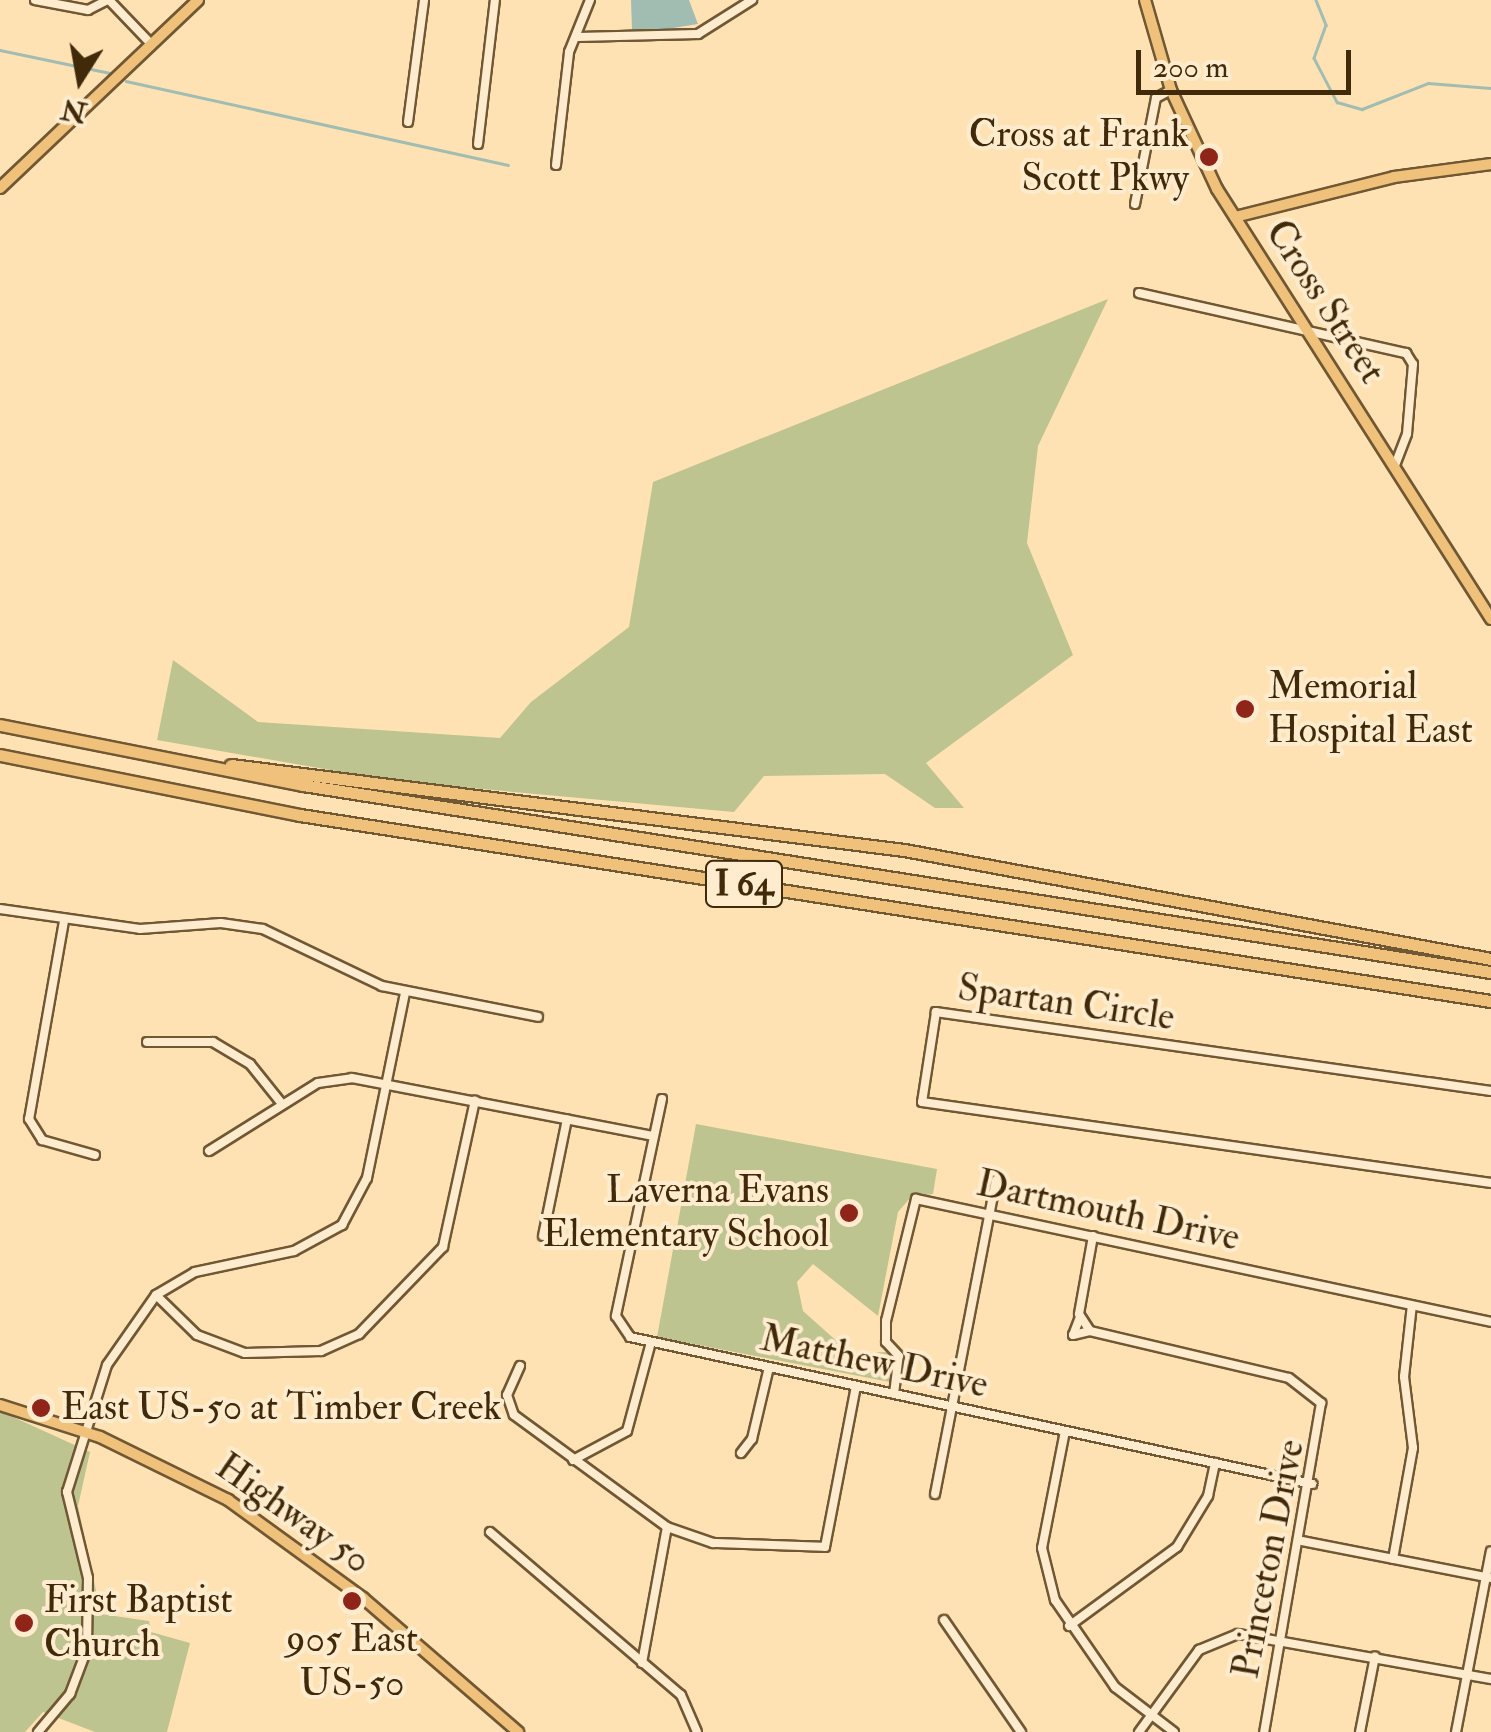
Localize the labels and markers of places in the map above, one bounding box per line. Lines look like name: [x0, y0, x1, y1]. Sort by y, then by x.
place label: Cross at Frank Scott Pkwy: [969, 112, 1189, 202]
marker: Cross at Frank Scott Pkwy: [1198, 146, 1220, 168]
place label: Memorial Hospital East: [1268, 664, 1473, 754]
marker: Memorial Hospital East: [1232, 696, 1258, 722]
place label: Laverna Evans Elementary School: [542, 1168, 829, 1258]
marker: Laverna Evans Elementary School: [838, 1202, 860, 1224]
place label: East US-50 at Timber Creek: [61, 1385, 501, 1431]
marker: East US-50 at Timber Creek: [30, 1397, 52, 1419]
place label: First Baptist Church: [44, 1578, 233, 1668]
marker: 905 East US-50: [341, 1590, 363, 1612]
marker: First Baptist Church: [13, 1612, 35, 1634]
place label: 905 East US-50: [286, 1617, 418, 1706]

